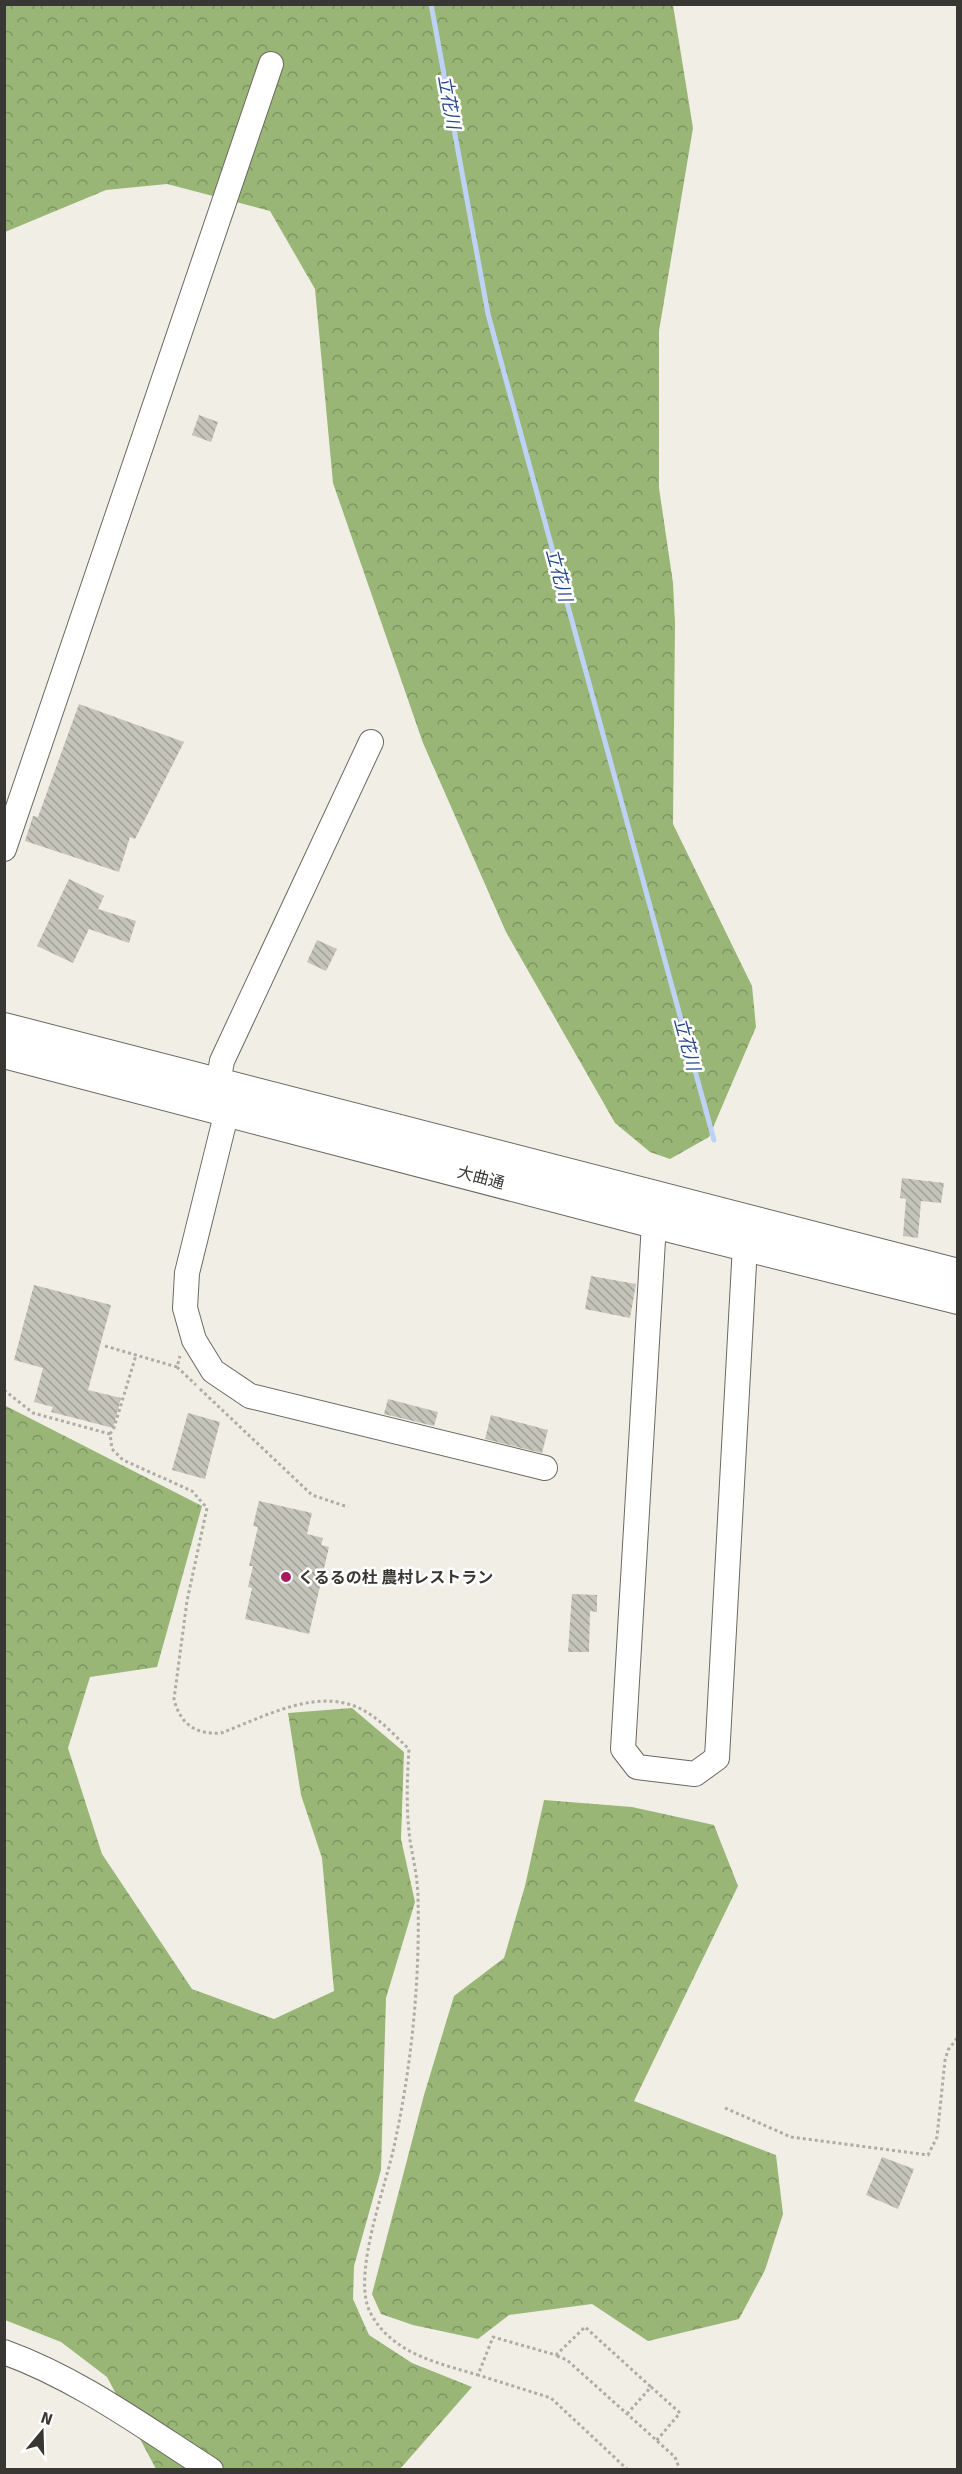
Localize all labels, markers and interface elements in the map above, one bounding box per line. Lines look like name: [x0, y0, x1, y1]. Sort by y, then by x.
water label: 立花川: [433, 74, 465, 132]
water label: 立花川: [541, 546, 577, 606]
water label: 立花川: [669, 1015, 705, 1075]
street label: 大曲通: [455, 1162, 507, 1194]
place label: くるるの杜 農村レストラン: [298, 1568, 493, 1588]
marker: くるるの杜 農村レストラン: [279, 1570, 293, 1584]
north arrow: [12, 2402, 72, 2462]
text: N: [38, 2407, 55, 2430]

